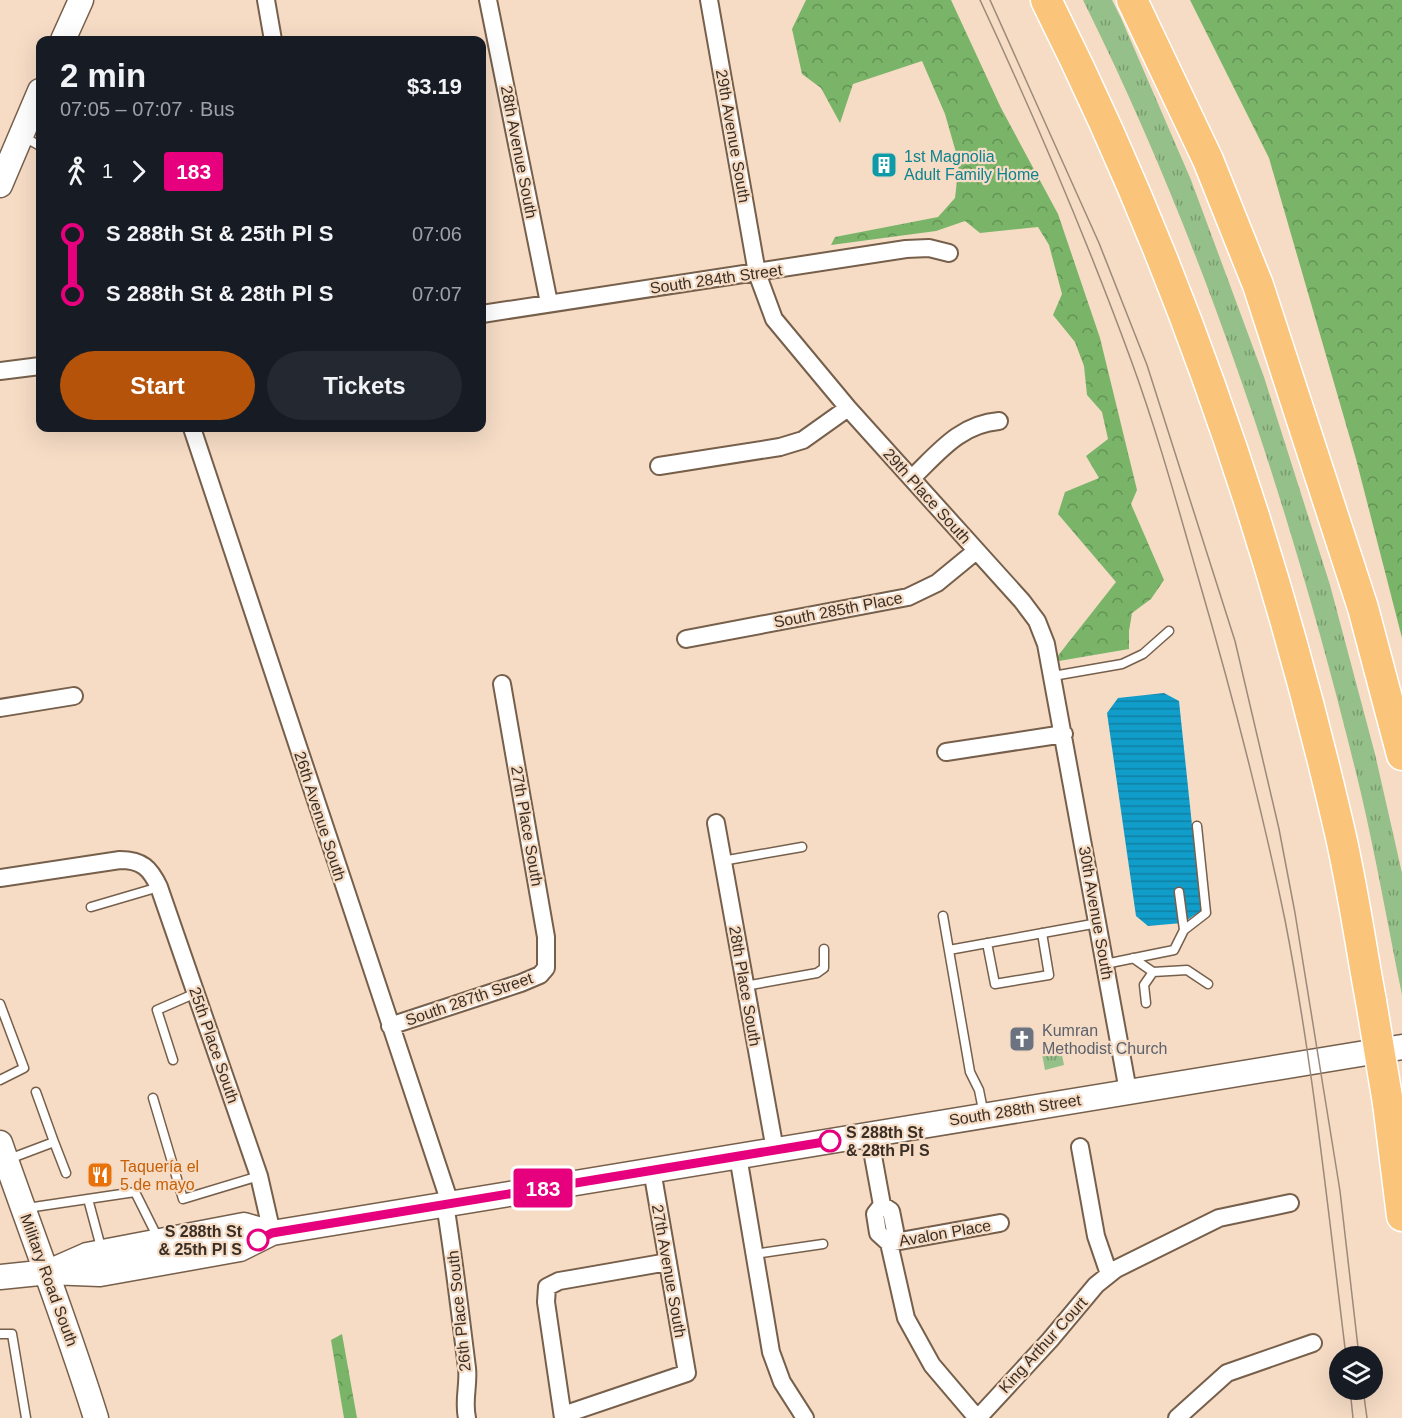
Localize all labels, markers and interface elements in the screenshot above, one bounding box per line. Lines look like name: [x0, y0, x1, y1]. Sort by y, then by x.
text: 2 min: [60, 57, 146, 94]
street label: 29th Avenue South: [713, 68, 753, 204]
text: $3.19: [407, 74, 462, 99]
street label: 28th Avenue South: [498, 84, 540, 220]
text: 07:05 – 07:07 · Bus: [60, 98, 235, 120]
place label: 1st Magnolia Adult Family Home: [904, 148, 1039, 183]
building icon: 1st Magnolia Adult Family Home: [869, 150, 899, 180]
icon: walk: [60, 155, 93, 188]
icon: forward: [122, 155, 155, 188]
text: 1: [102, 160, 113, 182]
text: 183: [176, 160, 211, 183]
text: S 288th St & 25th Pl S: [106, 221, 333, 246]
text: 07:06: [412, 223, 462, 245]
street label: South 284th Street: [649, 261, 784, 297]
text: S 288th St & 28th Pl S: [106, 281, 333, 306]
text: 07:07: [412, 283, 462, 305]
button: Start: [60, 351, 255, 420]
button: Tickets: [267, 351, 462, 420]
street label: 29th Place South: [880, 445, 974, 547]
street label: South 285th Place: [772, 589, 904, 631]
street label: 26th Avenue South: [291, 749, 349, 883]
street label: 27th Place South: [508, 765, 546, 887]
street label: 30th Avenue South: [1076, 845, 1116, 981]
street label: 28th Place South: [726, 925, 764, 1047]
street label: South 287th Street: [403, 969, 535, 1029]
street label: 25th Place South: [186, 985, 242, 1105]
place label: Kumran Methodist Church: [1042, 1022, 1167, 1057]
church icon: Kumran Methodist Church: [1007, 1024, 1037, 1054]
street label: South 288th Street: [948, 1091, 1083, 1129]
place label: S 288th St & 28th Pl S: [846, 1124, 930, 1159]
marker: S 288th St & 28th Pl S: [819, 1130, 841, 1152]
place label: Taquería el 5 de mayo: [120, 1158, 199, 1193]
restaurant icon: Taquería el 5 de mayo: [85, 1160, 115, 1190]
line badge: 183: [508, 1168, 578, 1208]
text: 183: [525, 1177, 561, 1200]
street label: 27th Avenue South: [649, 1203, 689, 1339]
street label: Military Road South: [17, 1211, 81, 1349]
street label: Avalon Place: [898, 1217, 992, 1249]
place label: S 288th St & 25th Pl S: [158, 1223, 243, 1258]
marker: S 288th St & 25th Pl S: [247, 1229, 269, 1251]
street label: 26th Place South: [444, 1250, 474, 1372]
street label: King Arthur Court: [996, 1293, 1091, 1396]
map controls: [1329, 1346, 1383, 1400]
button: layers: [1329, 1346, 1383, 1400]

